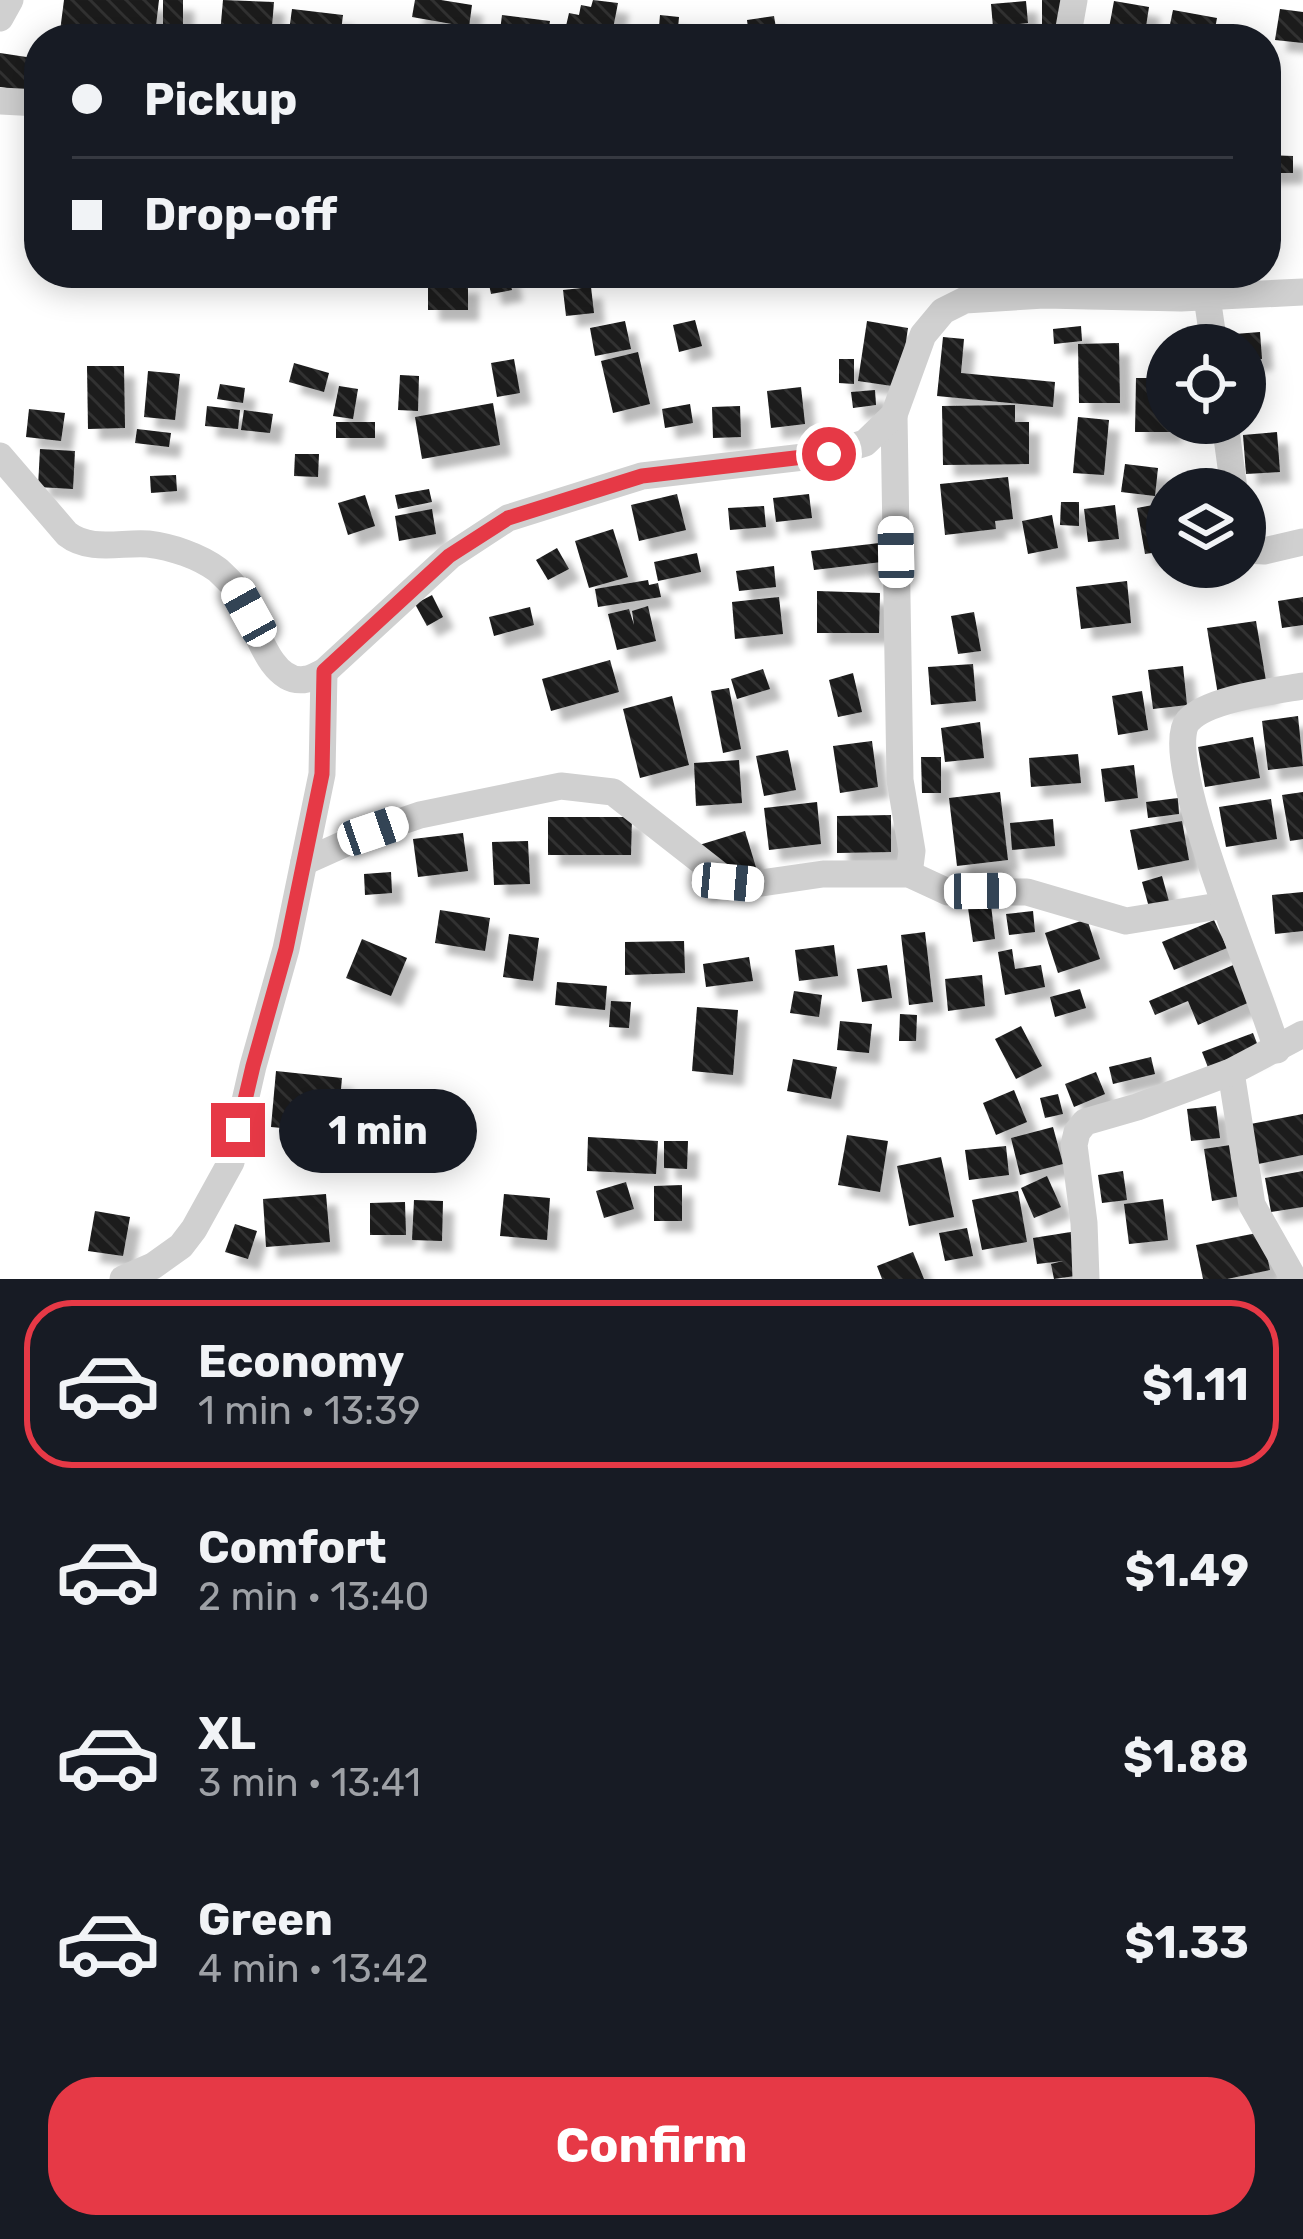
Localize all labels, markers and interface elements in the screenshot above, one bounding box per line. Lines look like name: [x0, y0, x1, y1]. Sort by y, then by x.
text: Pickup: [144, 73, 297, 126]
text: Drop-off: [144, 188, 337, 241]
map controls: [1146, 324, 1266, 588]
button: locate: [1146, 324, 1266, 444]
route start: [802, 427, 856, 481]
button: layers: [1146, 468, 1266, 588]
car: [877, 516, 915, 588]
car: [216, 572, 282, 652]
car: [333, 802, 413, 860]
car: [691, 861, 765, 903]
car: [944, 872, 1016, 910]
callout: 1 min: [280, 1088, 478, 1172]
route end: [211, 1103, 265, 1157]
text: 1 min: [328, 1108, 428, 1154]
icon: car: [54, 1330, 162, 1438]
text: Economy: [198, 1335, 404, 1388]
text: $1.11: [1142, 1358, 1249, 1411]
text: 1 min · 13:39: [198, 1388, 421, 1434]
icon: car: [54, 1516, 162, 1624]
text: Comfort: [198, 1521, 387, 1574]
text: $1.49: [1125, 1544, 1249, 1597]
text: 2 min · 13:40: [198, 1574, 429, 1620]
icon: car: [54, 1702, 162, 1810]
text: XL: [198, 1707, 256, 1760]
text: $1.88: [1123, 1730, 1249, 1783]
text: 3 min · 13:41: [198, 1760, 421, 1806]
icon: car: [54, 1888, 162, 1996]
text: Green: [198, 1893, 333, 1946]
text: $1.33: [1124, 1916, 1249, 1969]
text: 4 min · 13:42: [198, 1946, 429, 1992]
button: Confirm: [48, 2077, 1255, 2215]

